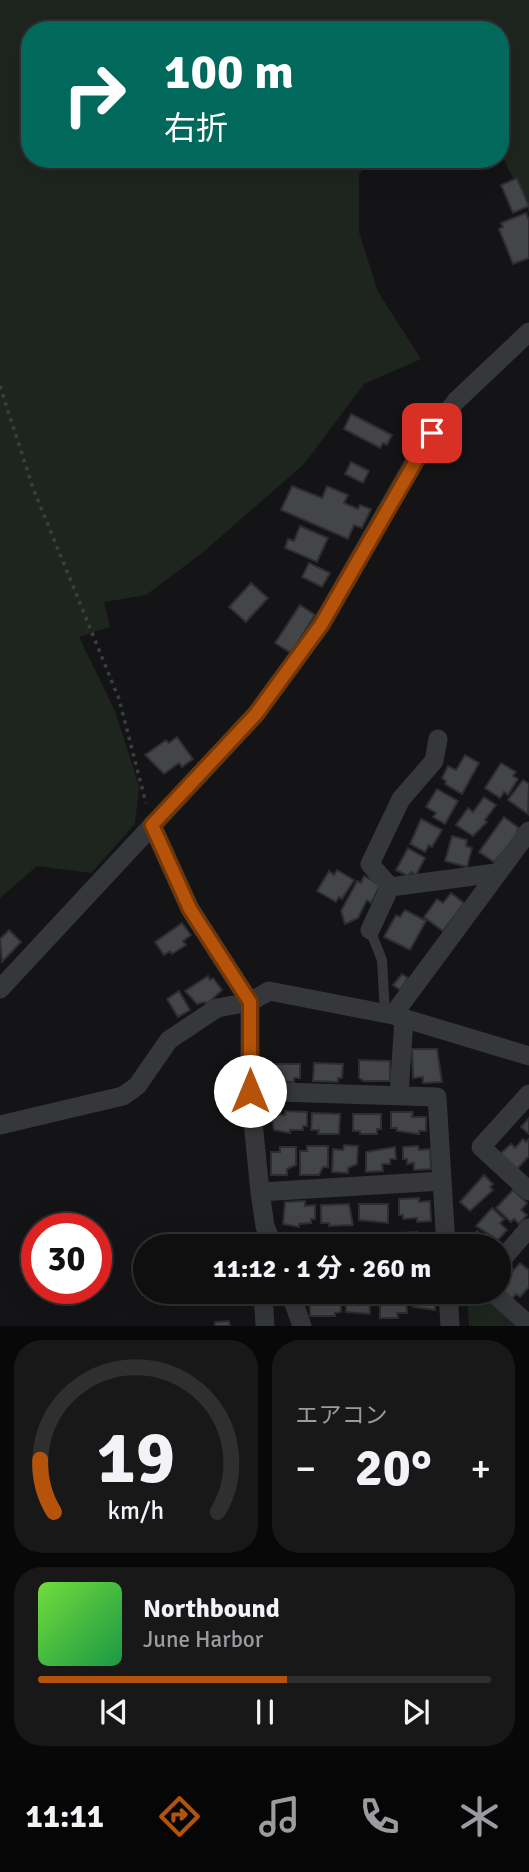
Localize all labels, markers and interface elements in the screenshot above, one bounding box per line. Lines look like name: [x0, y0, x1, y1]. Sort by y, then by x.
text: 100 m: [164, 42, 294, 102]
icon: right: [49, 49, 140, 140]
text: 右折: [164, 109, 228, 148]
pin: [402, 403, 462, 463]
icon: arrive: [413, 414, 451, 452]
position arrow: [213, 1054, 287, 1128]
speed limit sign: 30: [21, 1213, 112, 1304]
text: 11:12 · 1 分 · 260 m: [213, 1253, 431, 1285]
text: エアコン: [296, 1401, 388, 1430]
text: 19: [96, 1415, 175, 1504]
text: 20°: [355, 1436, 432, 1500]
text: −: [296, 1445, 316, 1492]
text: +: [470, 1445, 491, 1492]
text: km/h: [107, 1495, 164, 1526]
text: Northbound: [143, 1593, 280, 1625]
text: June Harbor: [143, 1625, 263, 1654]
icon: previous: [95, 1693, 133, 1731]
icon: pause: [246, 1693, 284, 1731]
icon: next: [397, 1693, 435, 1731]
icon: directions: [155, 1792, 204, 1841]
icon: music: [255, 1792, 304, 1841]
icon: phone: [355, 1792, 404, 1841]
icon: climate: [455, 1792, 504, 1841]
text: 11:11: [25, 1797, 104, 1836]

